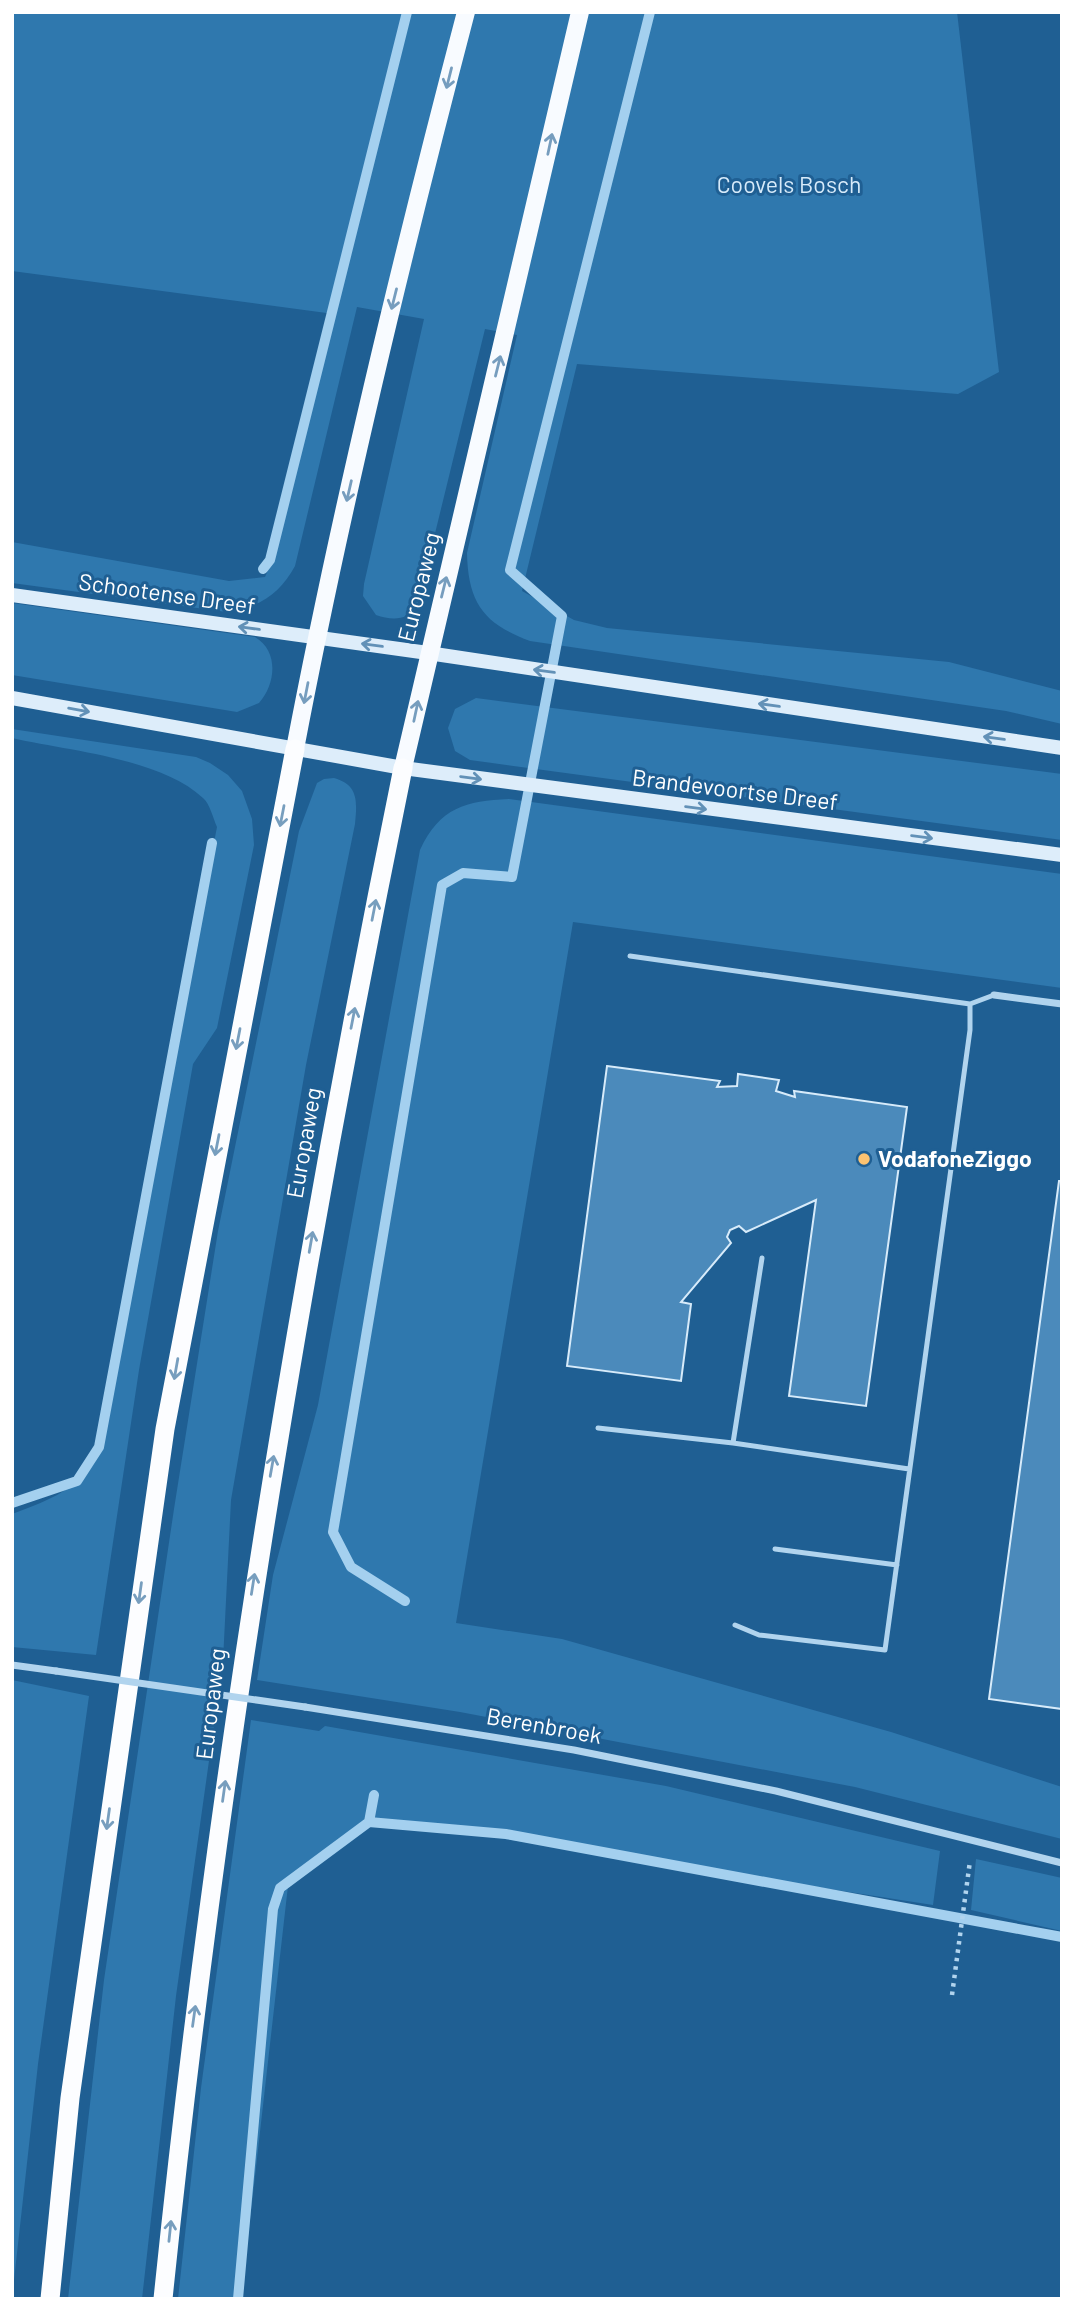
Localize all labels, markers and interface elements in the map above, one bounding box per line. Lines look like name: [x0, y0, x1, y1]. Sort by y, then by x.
one-way arrow: [442, 66, 455, 89]
one-way arrow: [544, 133, 557, 156]
park label: Coovels Bosch: [717, 170, 861, 198]
one-way arrow: [387, 287, 401, 310]
one-way arrow: [492, 355, 505, 378]
one-way arrow: [342, 479, 355, 502]
street label: Europaweg: [391, 529, 445, 645]
street label: Schootense Dreef: [77, 567, 257, 619]
one-way arrow: [438, 576, 452, 599]
one-way arrow: [238, 621, 261, 634]
one-way arrow: [361, 638, 384, 651]
one-way arrow: [533, 665, 556, 678]
one-way arrow: [299, 681, 312, 704]
one-way arrow: [758, 698, 781, 711]
one-way arrow: [409, 700, 423, 723]
one-way arrow: [67, 704, 90, 717]
one-way arrow: [983, 731, 1006, 744]
street label: Brandevoortse Dreef: [631, 763, 839, 816]
one-way arrow: [459, 772, 482, 785]
one-way arrow: [684, 802, 707, 815]
one-way arrow: [275, 804, 289, 827]
one-way arrow: [910, 831, 933, 844]
one-way arrow: [368, 899, 382, 922]
one-way arrow: [346, 1007, 360, 1030]
one-way arrow: [231, 1027, 245, 1050]
street label: Europaweg: [279, 1085, 327, 1200]
one-way arrow: [210, 1133, 224, 1156]
place label: VodafoneZiggo: [878, 1144, 1032, 1172]
marker: VodafoneZiggo: [856, 1151, 872, 1167]
one-way arrow: [305, 1231, 319, 1254]
one-way arrow: [168, 1357, 182, 1380]
one-way arrow: [266, 1455, 279, 1478]
one-way arrow: [247, 1573, 260, 1596]
one-way arrow: [133, 1582, 146, 1604]
street label: Europaweg: [189, 1647, 231, 1761]
street label: Berenbroek: [484, 1701, 604, 1749]
one-way arrow: [218, 1780, 231, 1803]
one-way arrow: [101, 1807, 114, 1829]
one-way arrow: [187, 2005, 200, 2028]
one-way arrow: [163, 2220, 176, 2243]

